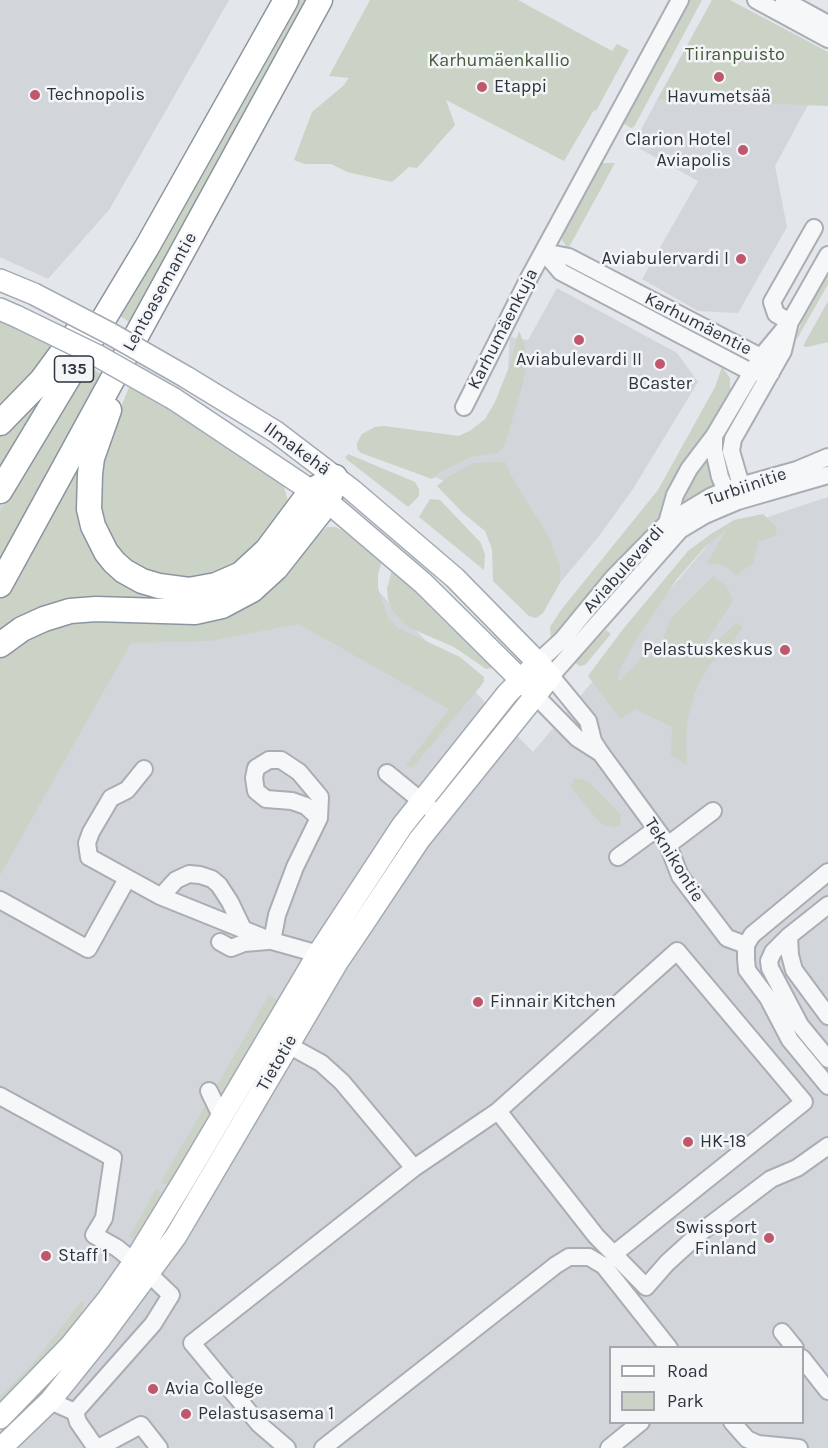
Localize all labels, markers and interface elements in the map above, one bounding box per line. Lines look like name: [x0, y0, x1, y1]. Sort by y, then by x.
park label: Tiiranpuisto: [685, 44, 785, 66]
park label: Karhumäenkallio: [428, 50, 570, 72]
marker: Havumetsää: [712, 70, 726, 84]
place label: Etappi: [494, 76, 547, 98]
marker: Etappi: [475, 80, 489, 94]
place label: Technopolis: [47, 84, 145, 106]
place label: Havumetsää: [667, 86, 771, 108]
marker: Technopolis: [28, 88, 42, 102]
place label: Clarion Hotel Aviapolis: [625, 129, 731, 172]
marker: Clarion Hotel Aviapolis: [736, 143, 750, 157]
street label: Lentoasemantie: [118, 229, 202, 355]
place label: Aviabulervardi I: [602, 248, 729, 270]
marker: Aviabulervardi I: [734, 252, 748, 266]
street label: Karhumäenkuja: [463, 265, 543, 393]
street label: Karhumäentie: [641, 288, 755, 360]
marker: Aviabulevardi II: [572, 333, 586, 347]
place label: Aviabulevardi II: [516, 349, 642, 371]
road number: 135: [54, 356, 94, 382]
marker: BCaster: [653, 357, 667, 371]
place label: BCaster: [628, 373, 692, 395]
street label: Ilmakehä: [260, 418, 334, 480]
street label: Turbiinitie: [703, 463, 789, 511]
street label: Aviabulevardi: [579, 520, 669, 618]
place label: Pelastuskeskus: [643, 639, 773, 661]
marker: Pelastuskeskus: [778, 643, 792, 657]
street label: Teknikontie: [640, 814, 708, 906]
place label: Finnair Kitchen: [490, 991, 616, 1013]
marker: Finnair Kitchen: [471, 995, 485, 1009]
street label: Tietotie: [252, 1031, 302, 1095]
place label: HK-18: [700, 1131, 746, 1153]
marker: HK-18: [681, 1135, 695, 1149]
place label: Swissport Finland: [675, 1217, 757, 1260]
marker: Swissport Finland: [762, 1231, 776, 1245]
place label: Staff 1: [58, 1245, 108, 1267]
marker: Staff 1: [39, 1249, 53, 1263]
legend: [609, 1346, 804, 1424]
text: Road: [667, 1360, 708, 1382]
place label: Avia College: [165, 1378, 263, 1400]
marker: Avia College: [146, 1382, 160, 1396]
text: Park: [667, 1390, 704, 1412]
place label: Pelastusasema 1: [198, 1403, 334, 1425]
marker: Pelastusasema 1: [179, 1407, 193, 1421]

